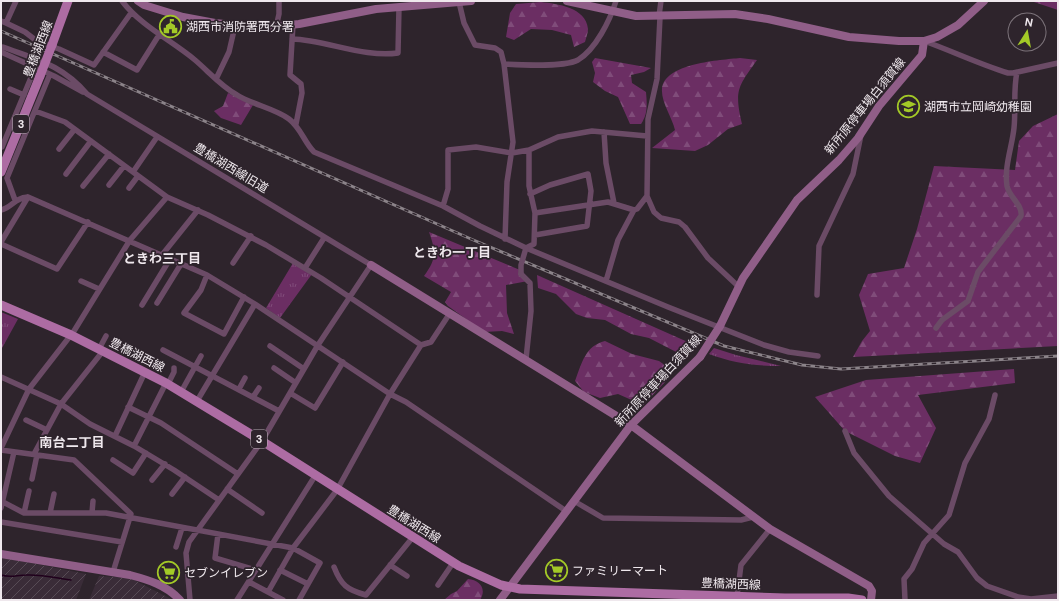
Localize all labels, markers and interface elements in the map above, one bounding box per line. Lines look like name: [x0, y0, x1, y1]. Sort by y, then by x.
north arrow: [1007, 12, 1047, 52]
public building icon: 湖西市消防署西分署: [158, 14, 184, 40]
text: N: [1024, 15, 1034, 30]
street label: 豊橋湖西線: [20, 18, 56, 80]
place label: 湖西市消防署西分署: [186, 19, 294, 35]
street label: 新所原停車場白須賀線: [821, 54, 909, 158]
school or university icon: 湖西市立岡崎幼稚園: [896, 94, 922, 120]
place label: 湖西市立岡崎幼稚園: [924, 99, 1032, 115]
road number: 3: [13, 115, 29, 133]
street label: 豊橋湖西線旧道: [191, 140, 271, 196]
district label: ときわ一丁目: [413, 244, 491, 261]
district label: ときわ三丁目: [123, 250, 201, 267]
street label: 新所原停車場白須賀線: [611, 332, 705, 430]
street label: 豊橋湖西線: [107, 334, 167, 376]
road number: 3: [251, 430, 267, 448]
district label: 南台二丁目: [39, 434, 105, 451]
street label: 豊橋湖西線: [384, 501, 444, 547]
supermarket icon: ファミリーマート: [543, 558, 569, 584]
supermarket icon: セブンイレブン: [155, 560, 181, 586]
place label: ファミリーマート: [572, 563, 668, 579]
place label: セブンイレブン: [184, 565, 268, 581]
street label: 豊橋湖西線: [701, 575, 761, 593]

